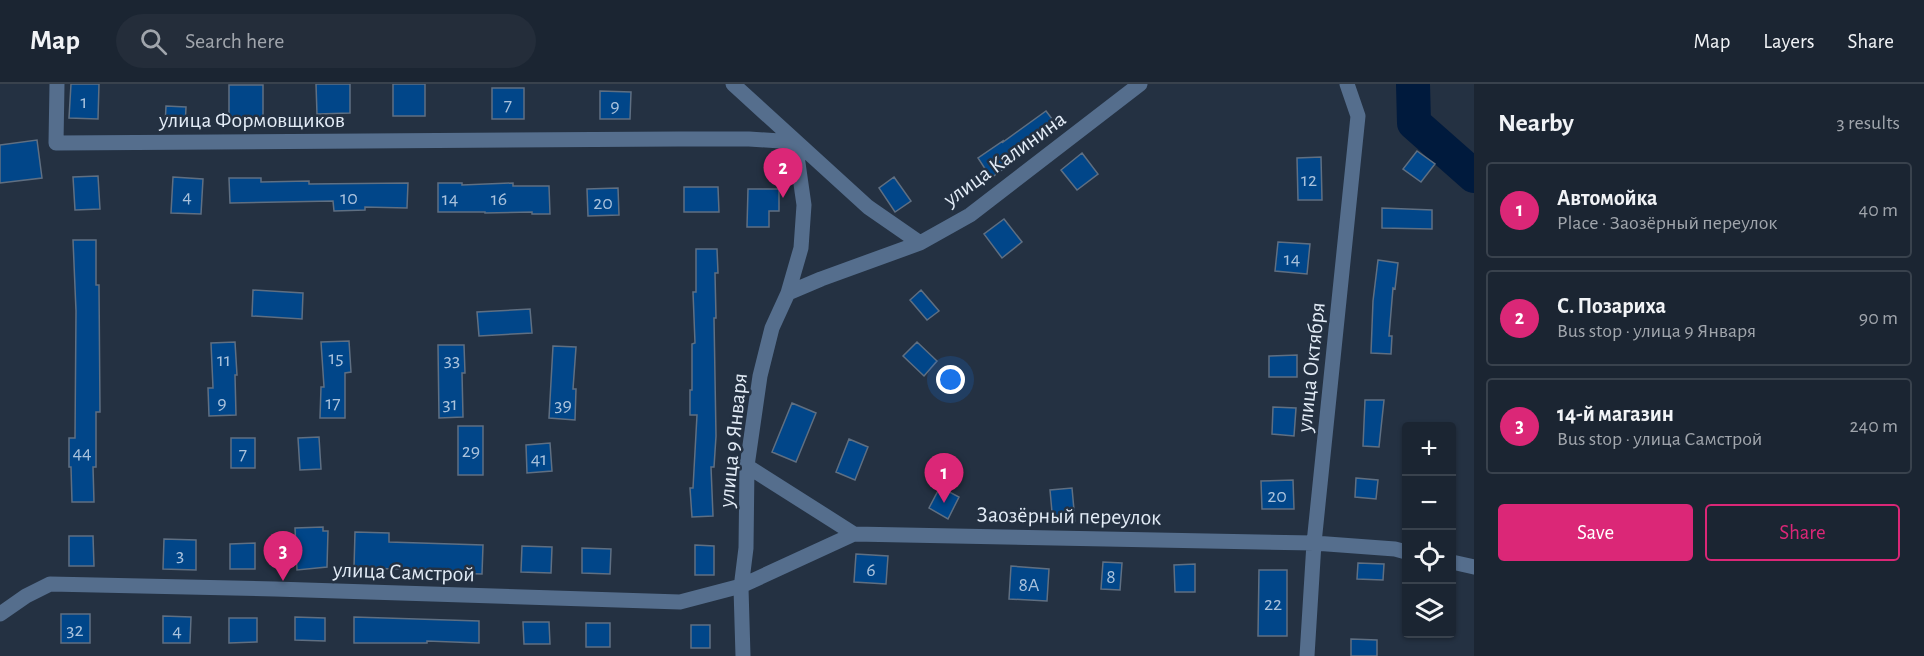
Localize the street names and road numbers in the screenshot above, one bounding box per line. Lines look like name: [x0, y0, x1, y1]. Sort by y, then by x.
street label: улица Калинина: [939, 107, 1070, 211]
street label: улица Формовщиков: [158, 109, 345, 131]
street label: улица Октября: [1293, 301, 1329, 434]
street label: улица 9 Января: [715, 372, 751, 509]
street label: Заозёрный переулок: [977, 503, 1161, 529]
street label: улица Самстрой: [332, 558, 475, 585]

